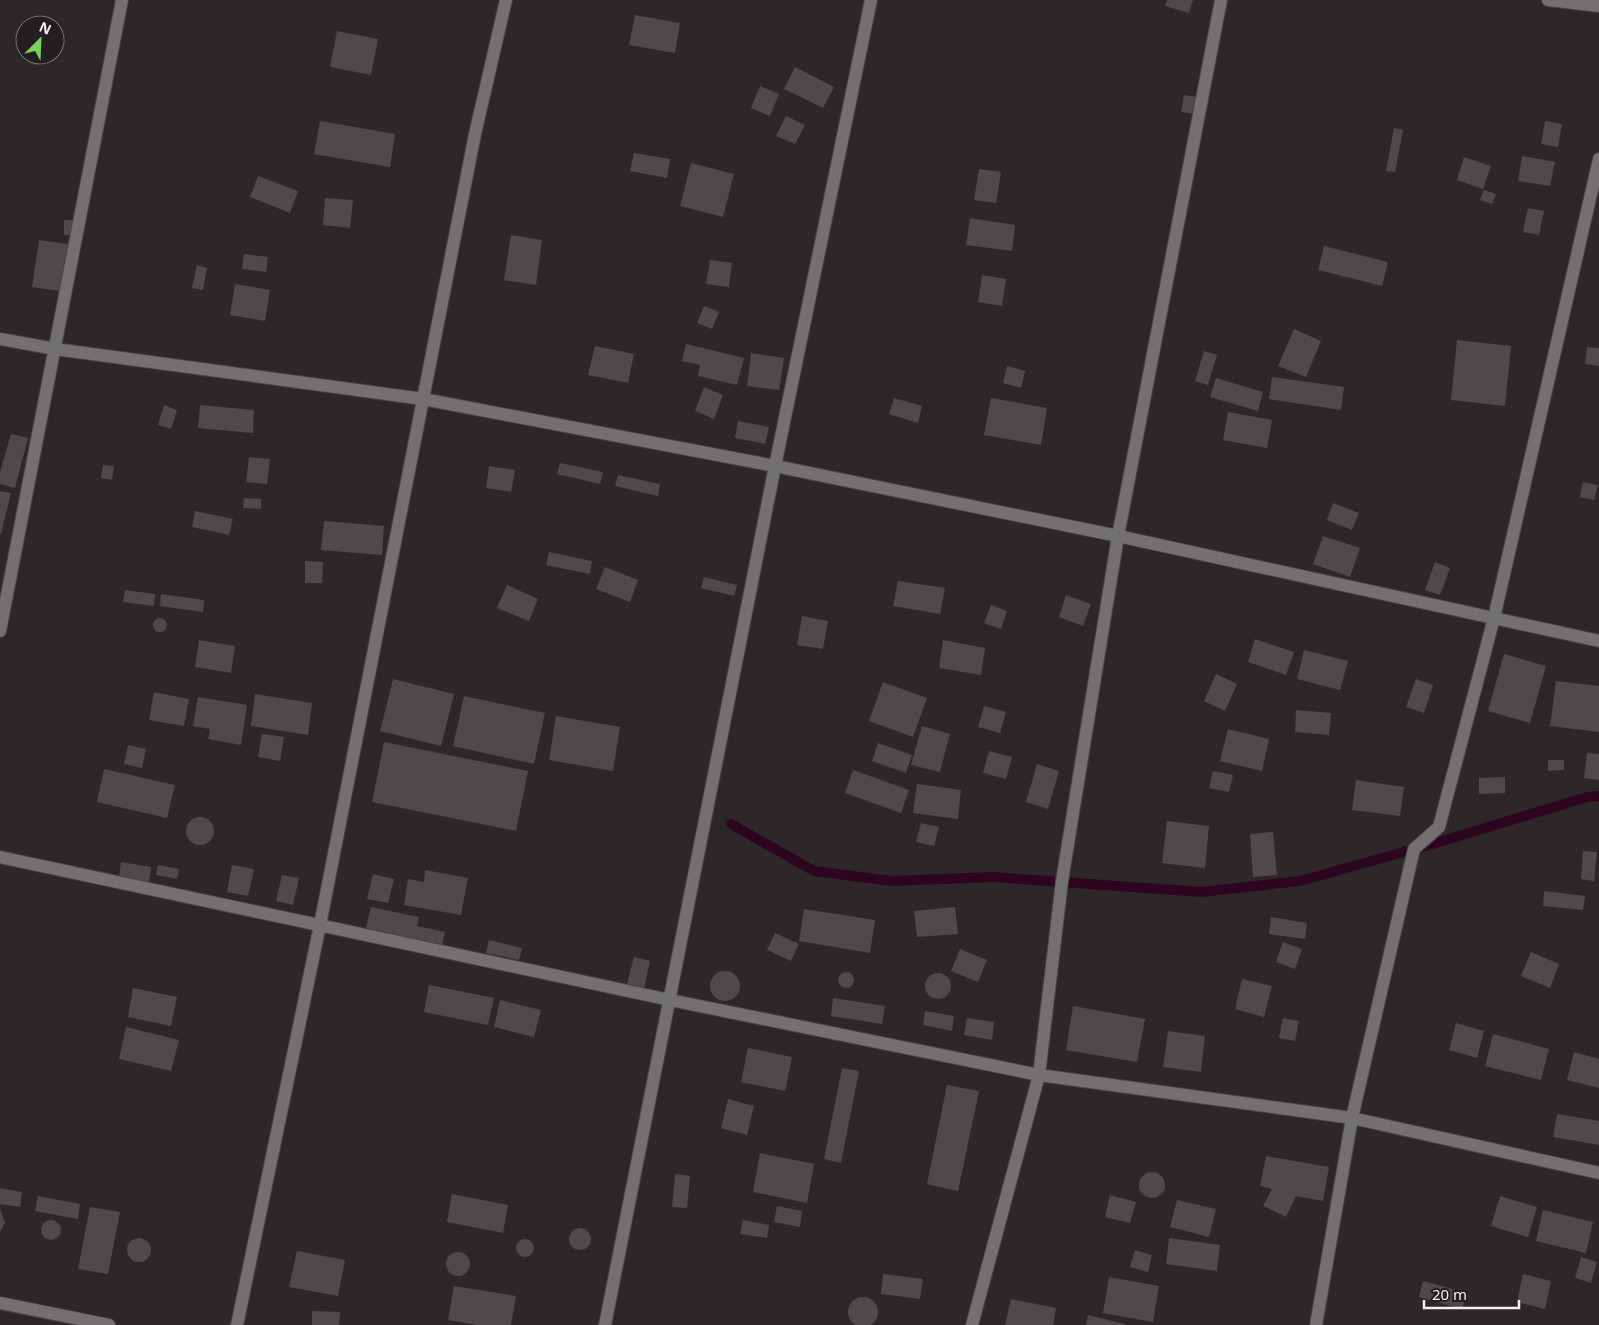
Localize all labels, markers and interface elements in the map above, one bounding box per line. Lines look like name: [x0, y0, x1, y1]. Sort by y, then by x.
north arrow: [15, 15, 65, 65]
text: N: [36, 17, 55, 39]
scale bar: [1424, 1278, 1519, 1310]
text: 20 m: [1432, 1284, 1467, 1304]

